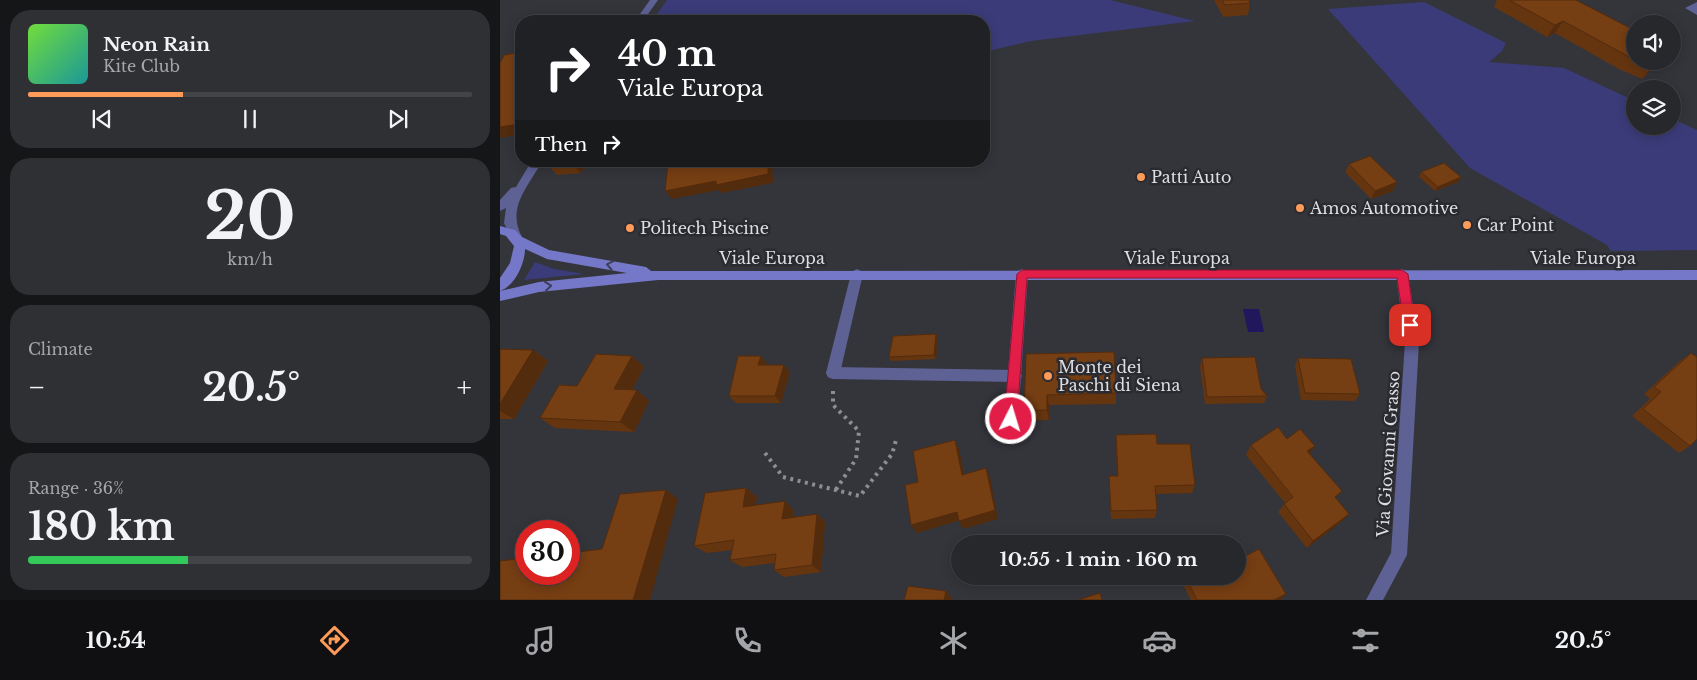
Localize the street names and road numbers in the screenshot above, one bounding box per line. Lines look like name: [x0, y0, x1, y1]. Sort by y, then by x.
street label: Viale Europa: [718, 248, 825, 268]
street label: Viale Europa: [1123, 248, 1230, 268]
street label: Viale Europa: [1529, 248, 1636, 268]
street label: Via Giovanni Grasso: [1372, 370, 1404, 539]

